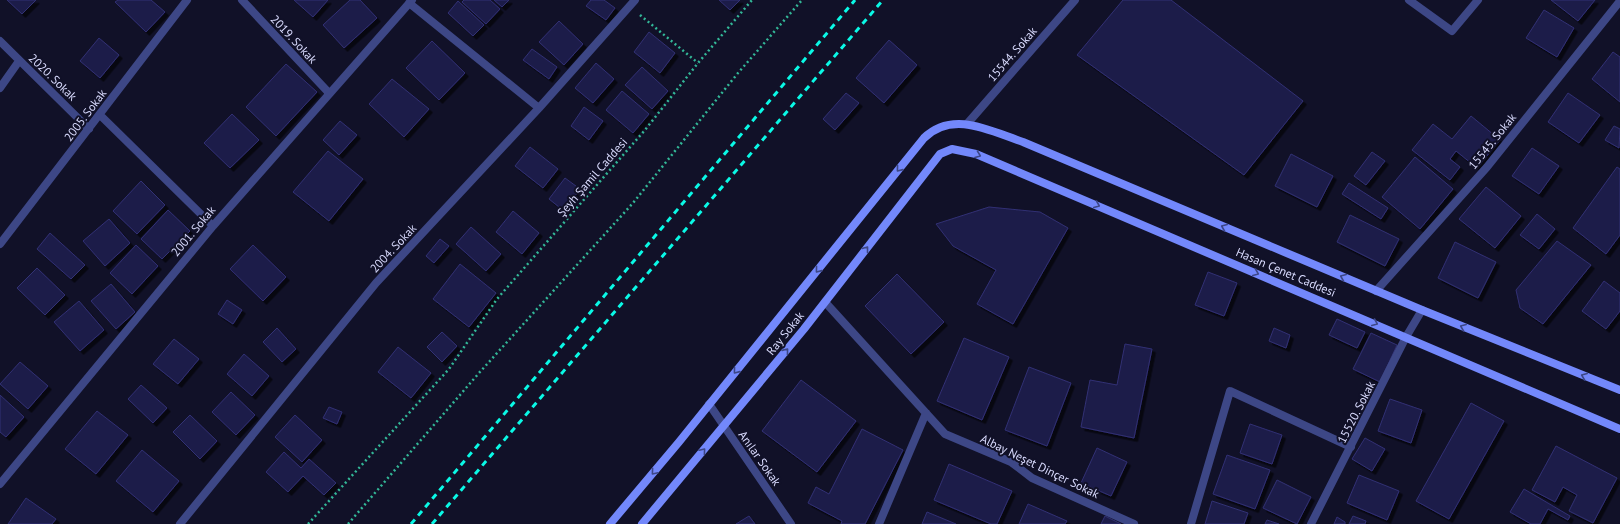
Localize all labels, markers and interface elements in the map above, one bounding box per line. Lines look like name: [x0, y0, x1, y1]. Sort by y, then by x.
street label: 2019. Sokak: [268, 11, 321, 67]
street label: 15544. Sokak: [984, 23, 1040, 85]
street label: 2020. Sokak: [26, 50, 80, 104]
street label: 2005. Sokak: [61, 86, 110, 144]
street label: 15545. Sokak: [1465, 110, 1519, 172]
street label: Şeyh Şamil Caddesi: [554, 135, 630, 219]
one-way arrow: [974, 150, 981, 158]
one-way arrow: [897, 164, 904, 171]
one-way arrow: [1094, 201, 1101, 209]
street label: 2001. Sokak: [168, 203, 219, 259]
street label: 2004. Sokak: [367, 220, 420, 276]
one-way arrow: [1220, 223, 1227, 231]
street label: Hasan Çenet Caddesi: [1234, 244, 1338, 300]
one-way arrow: [861, 246, 868, 253]
one-way arrow: [815, 265, 822, 272]
one-way arrow: [1252, 268, 1259, 276]
one-way arrow: [1340, 274, 1348, 282]
street label: Ray Sokak: [763, 308, 807, 358]
one-way arrow: [1372, 319, 1379, 327]
one-way arrow: [1460, 323, 1467, 331]
one-way arrow: [781, 348, 788, 355]
one-way arrow: [734, 366, 741, 374]
one-way arrow: [1580, 372, 1587, 380]
street label: 15520. Sokak: [1334, 378, 1378, 446]
street label: Anılar Sokak: [736, 428, 785, 489]
street label: Albay Neşet Dinçer Sokak: [978, 431, 1102, 501]
one-way arrow: [699, 449, 706, 456]
one-way arrow: [651, 467, 658, 474]

